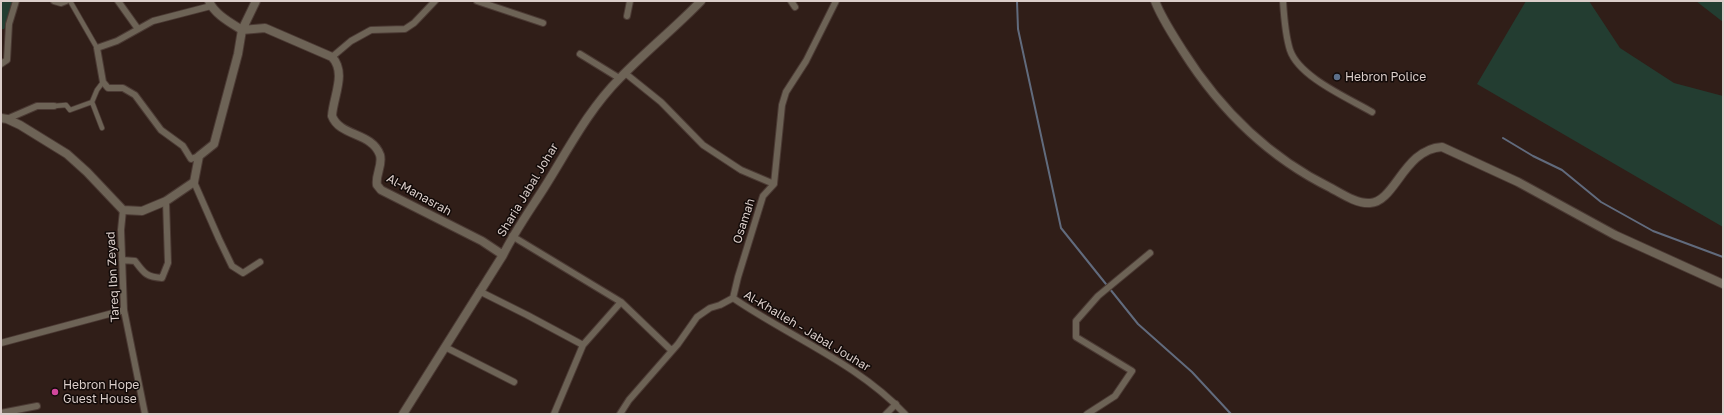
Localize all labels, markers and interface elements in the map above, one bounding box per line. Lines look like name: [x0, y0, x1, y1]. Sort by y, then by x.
place label: Hebron Police: [1345, 70, 1426, 84]
marker: Hebron Police: [1332, 72, 1342, 82]
street label: Sharia Jabal Johar: [494, 141, 562, 239]
street label: Al-Manasrah: [384, 171, 454, 219]
street label: Osamah: [730, 197, 758, 245]
street label: Tareq Ibn Zeyad: [103, 231, 123, 323]
street label: Al-Khalleh - Jabal Jouhar: [741, 287, 873, 375]
place label: Hebron Hope Guest House: [63, 378, 139, 406]
marker: Hebron Hope Guest House: [50, 387, 60, 397]

